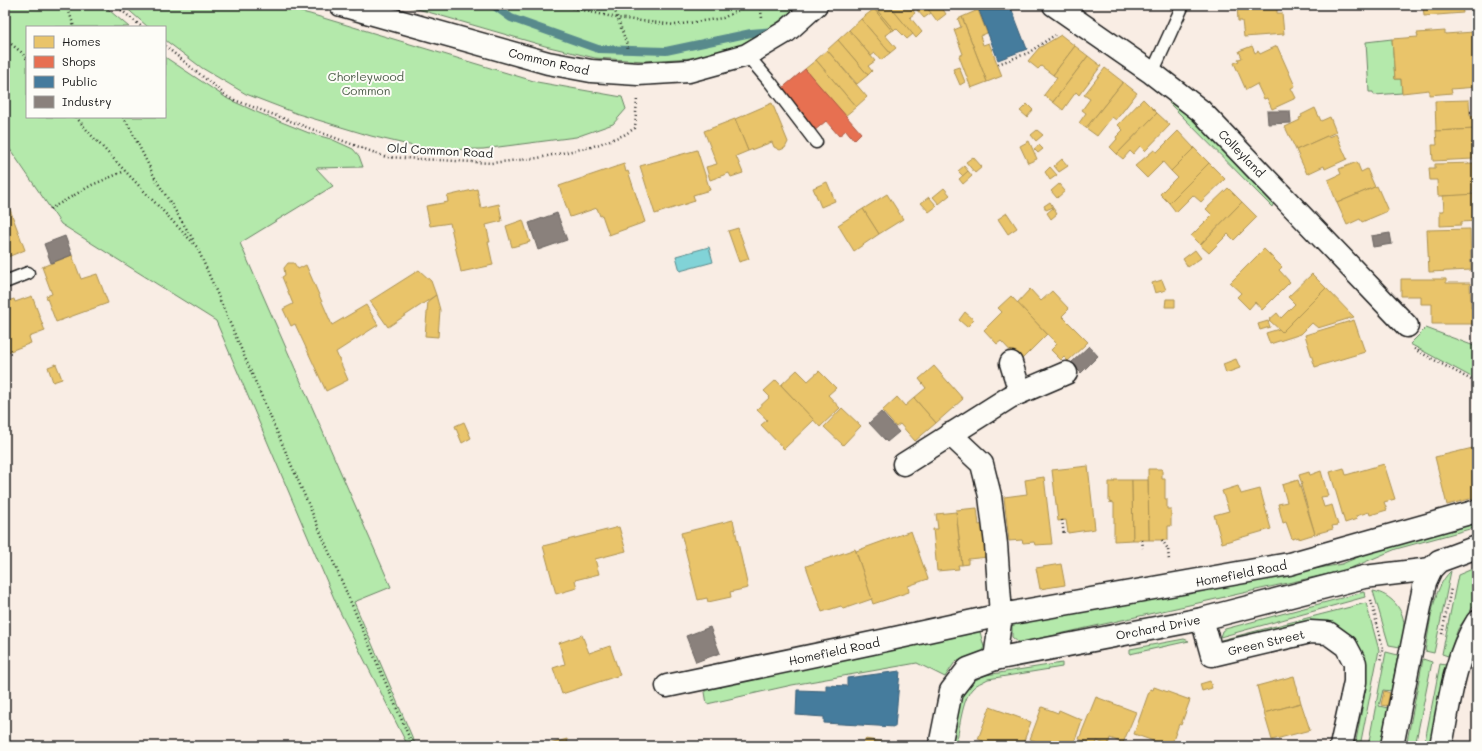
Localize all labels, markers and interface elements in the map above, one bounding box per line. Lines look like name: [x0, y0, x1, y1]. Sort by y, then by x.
legend: [26, 26, 166, 118]
text: Homes: [62, 33, 101, 49]
street label: Common Road: [507, 44, 591, 78]
text: Shops: [62, 53, 96, 69]
park label: Chorleywood Common: [328, 68, 405, 98]
text: Public: [62, 73, 97, 89]
text: Industry: [62, 93, 111, 109]
street label: Colleyland: [1215, 126, 1269, 180]
street label: Old Common Road: [387, 139, 494, 161]
street label: Homefield Road: [1194, 556, 1288, 590]
street label: Orchard Drive: [1114, 611, 1202, 643]
street label: Green Street: [1226, 625, 1306, 659]
street label: Homefield Road: [787, 633, 881, 668]

